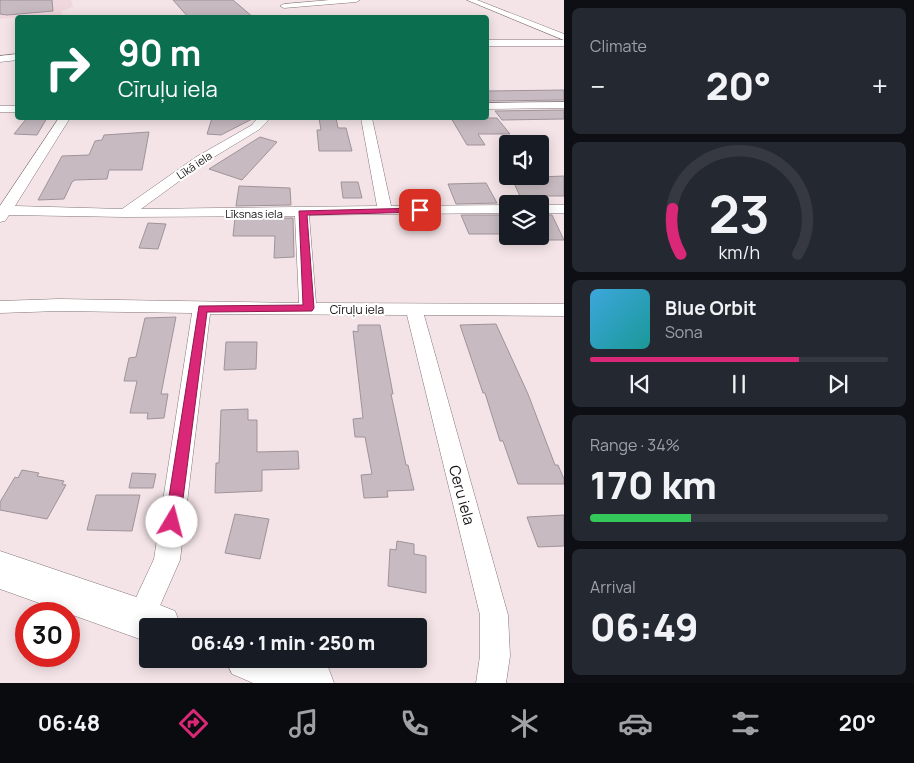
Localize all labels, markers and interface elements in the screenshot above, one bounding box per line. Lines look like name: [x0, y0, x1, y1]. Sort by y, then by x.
text: 90 m: [118, 29, 201, 77]
icon: right: [35, 35, 100, 100]
text: Climate: [590, 35, 647, 57]
text: 20°: [706, 59, 771, 111]
text: −: [590, 67, 605, 105]
text: +: [872, 67, 888, 105]
text: Cīruļu iela: [118, 74, 218, 104]
map controls: [499, 135, 549, 245]
button: sound: [499, 135, 549, 185]
street label: Līkā iela: [173, 148, 215, 182]
text: 23: [708, 178, 770, 249]
pin: [399, 189, 441, 231]
button: layers: [499, 195, 549, 245]
icon: arrive: [406, 196, 434, 224]
street label: Līksnas iela: [225, 206, 283, 221]
text: km/h: [718, 240, 760, 264]
text: Blue Orbit: [665, 295, 757, 321]
street label: Cīruļu iela: [330, 301, 384, 318]
text: Sona: [665, 321, 703, 343]
icon: previous: [626, 370, 654, 398]
icon: pause: [725, 370, 753, 398]
icon: next: [824, 370, 852, 398]
text: Range · 34%: [590, 434, 680, 456]
text: 170 km: [590, 458, 717, 510]
street label: Ceru iela: [444, 463, 480, 527]
position arrow: [145, 495, 197, 547]
text: Arrival: [590, 576, 636, 598]
text: 06:49: [590, 600, 699, 652]
speed limit sign: 30: [15, 602, 80, 667]
text: 06:49 · 1 min · 250 m: [191, 630, 375, 656]
icon: directions: [176, 706, 211, 741]
icon: music: [286, 706, 321, 741]
icon: phone: [397, 706, 432, 741]
icon: climate: [507, 706, 542, 741]
icon: car: [618, 706, 653, 741]
icon: filters: [728, 706, 763, 741]
text: 06:48: [38, 708, 100, 738]
text: 20°: [839, 708, 876, 738]

